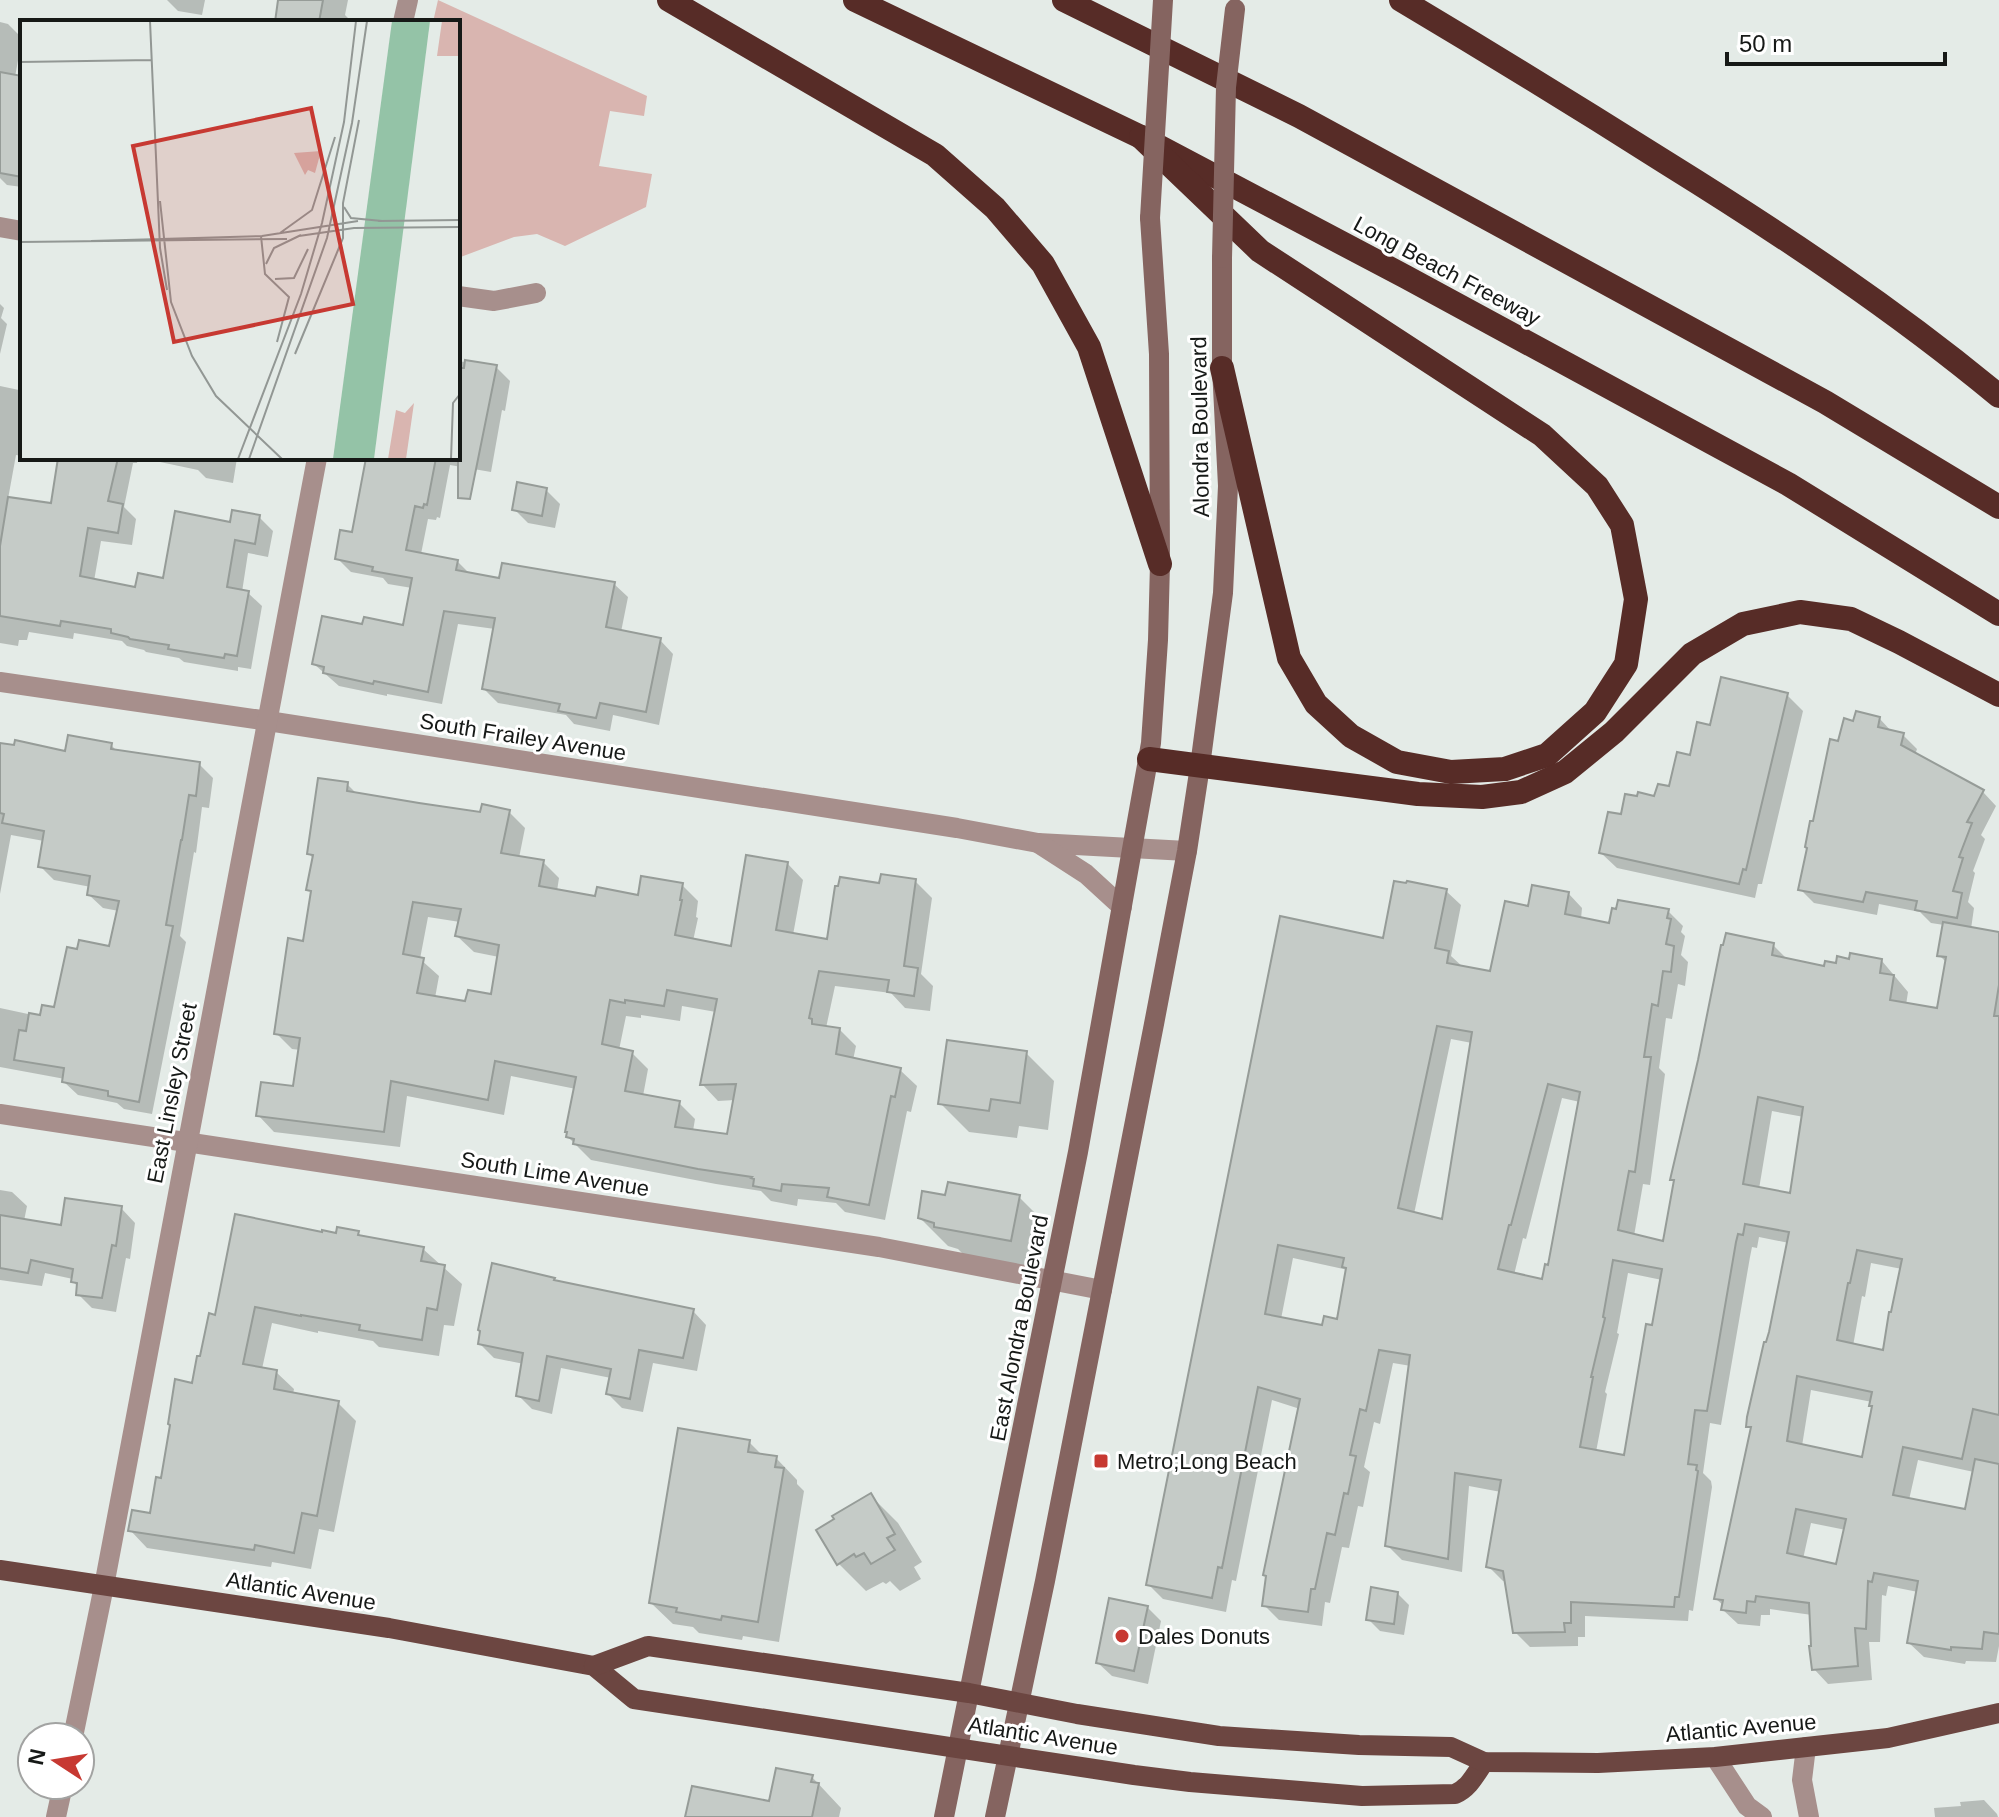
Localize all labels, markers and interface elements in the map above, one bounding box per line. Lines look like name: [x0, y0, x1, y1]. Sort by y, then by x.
scale bar: [1727, 16, 1945, 66]
inset map: [20, 20, 460, 460]
text: 50 m: [1739, 30, 1792, 57]
street label: Long Beach Freeway: [1349, 211, 1545, 331]
street label: Alondra Boulevard: [1186, 336, 1214, 518]
street label: South Frailey Avenue: [418, 708, 628, 766]
street label: East Linsley Street: [142, 1001, 202, 1185]
street label: South Lime Avenue: [459, 1147, 651, 1201]
street label: East Alondra Boulevard: [985, 1213, 1053, 1443]
place label: Metro;Long Beach: [1117, 1449, 1297, 1474]
marker: Metro;Long Beach: [1092, 1452, 1110, 1470]
street label: Atlantic Avenue: [224, 1567, 378, 1615]
place label: Dales Donuts: [1138, 1624, 1270, 1649]
marker: Dales Donuts: [1113, 1627, 1131, 1645]
street label: Atlantic Avenue: [1665, 1709, 1817, 1747]
street label: Atlantic Avenue: [966, 1712, 1120, 1760]
north arrow: [16, 1721, 96, 1801]
text: N: [23, 1747, 51, 1767]

